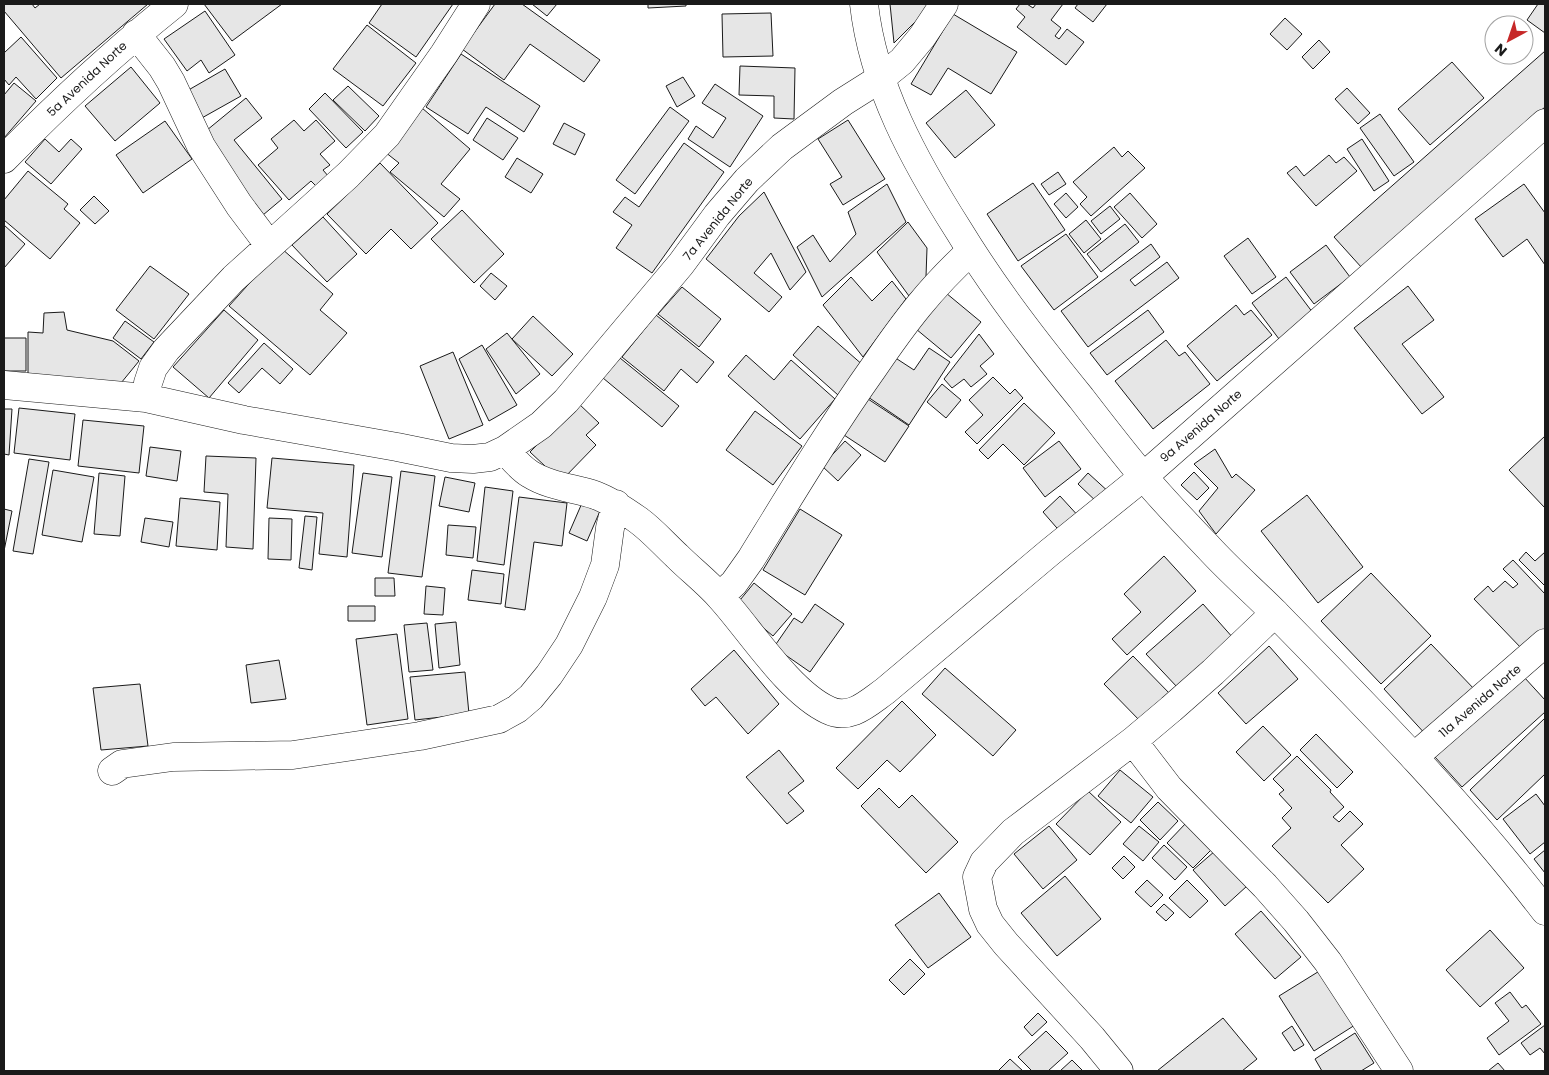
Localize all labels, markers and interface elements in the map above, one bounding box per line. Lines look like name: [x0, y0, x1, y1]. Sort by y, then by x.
north arrow: [1484, 15, 1534, 65]
street label: 5a Avenida Norte: [43, 37, 130, 120]
text: N: [1490, 39, 1511, 61]
street label: 7a Avenida Norte: [679, 173, 756, 264]
street label: 9a Avenida Norte: [1156, 385, 1245, 466]
street label: 11a Avenida Norte: [1435, 660, 1524, 741]

